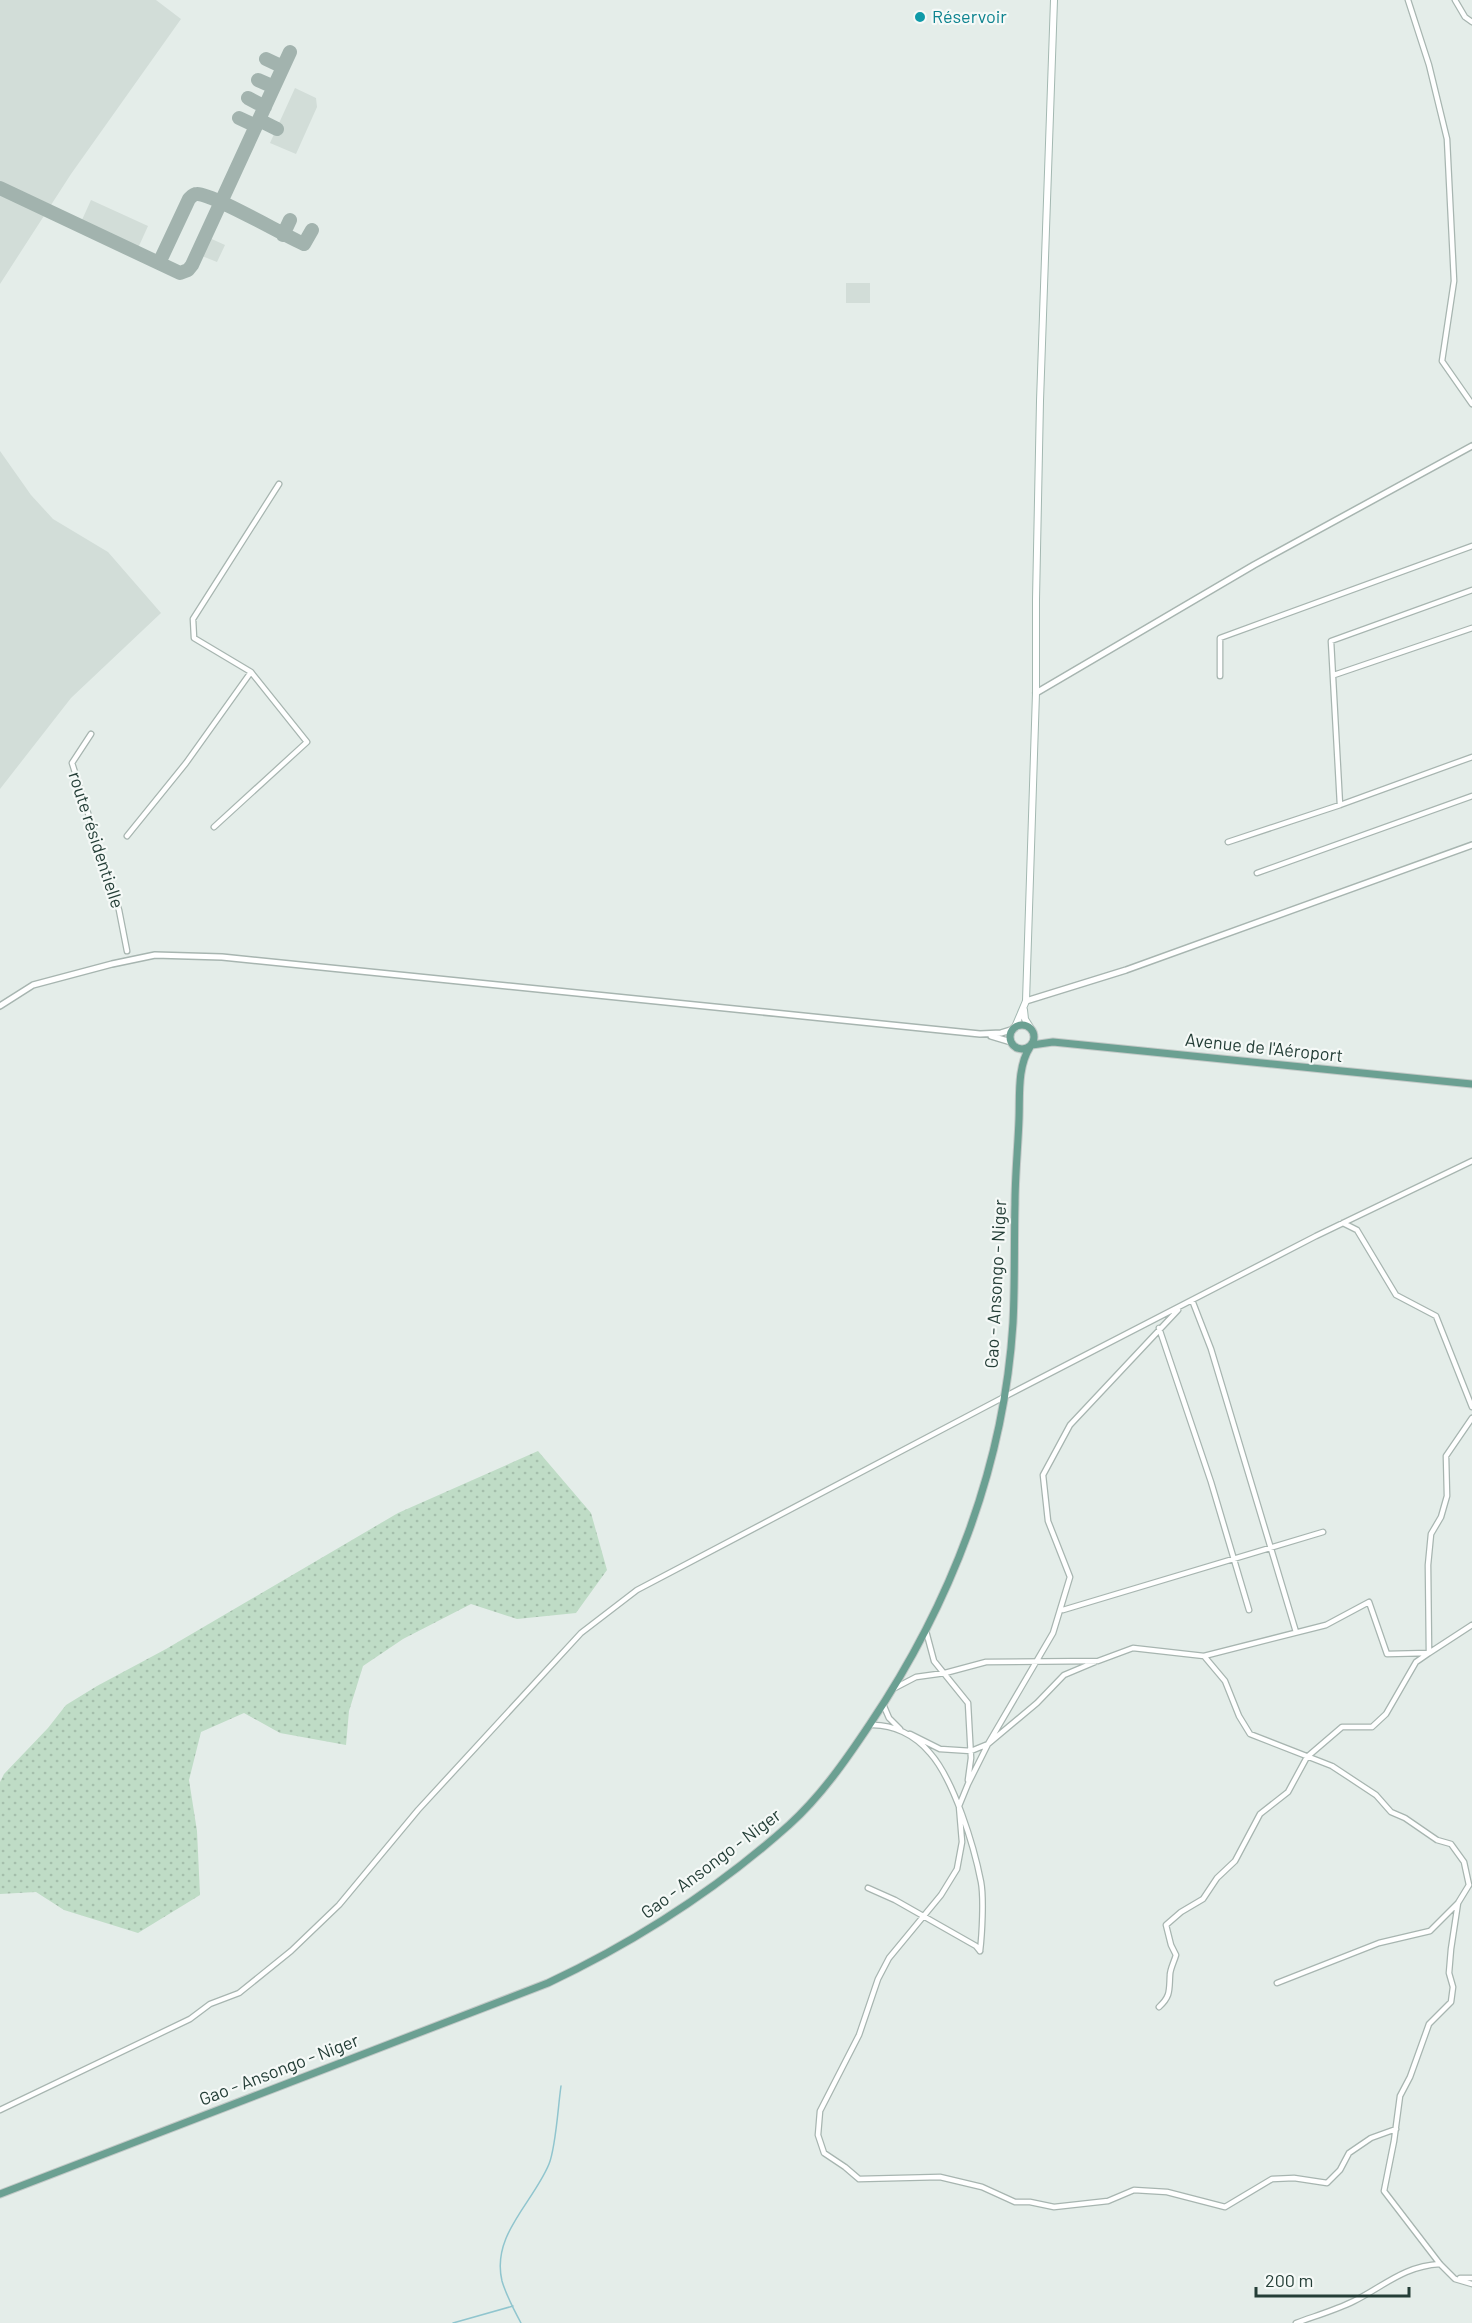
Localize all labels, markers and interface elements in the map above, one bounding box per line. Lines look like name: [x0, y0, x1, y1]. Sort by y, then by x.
place label: Réservoir: [932, 5, 1007, 27]
marker: Réservoir: [913, 10, 927, 24]
street label: route résidentielle: [65, 769, 129, 911]
street label: Avenue de l'Aéroport: [1184, 1028, 1344, 1066]
street label: Gao - Ansongo - Niger: [980, 1198, 1010, 1369]
street label: Gao - Ansongo - Niger: [636, 1803, 785, 1923]
street label: Gao - Ansongo - Niger: [196, 2028, 362, 2110]
scale bar: [1256, 2260, 1409, 2298]
text: 200 m: [1265, 2269, 1313, 2291]

